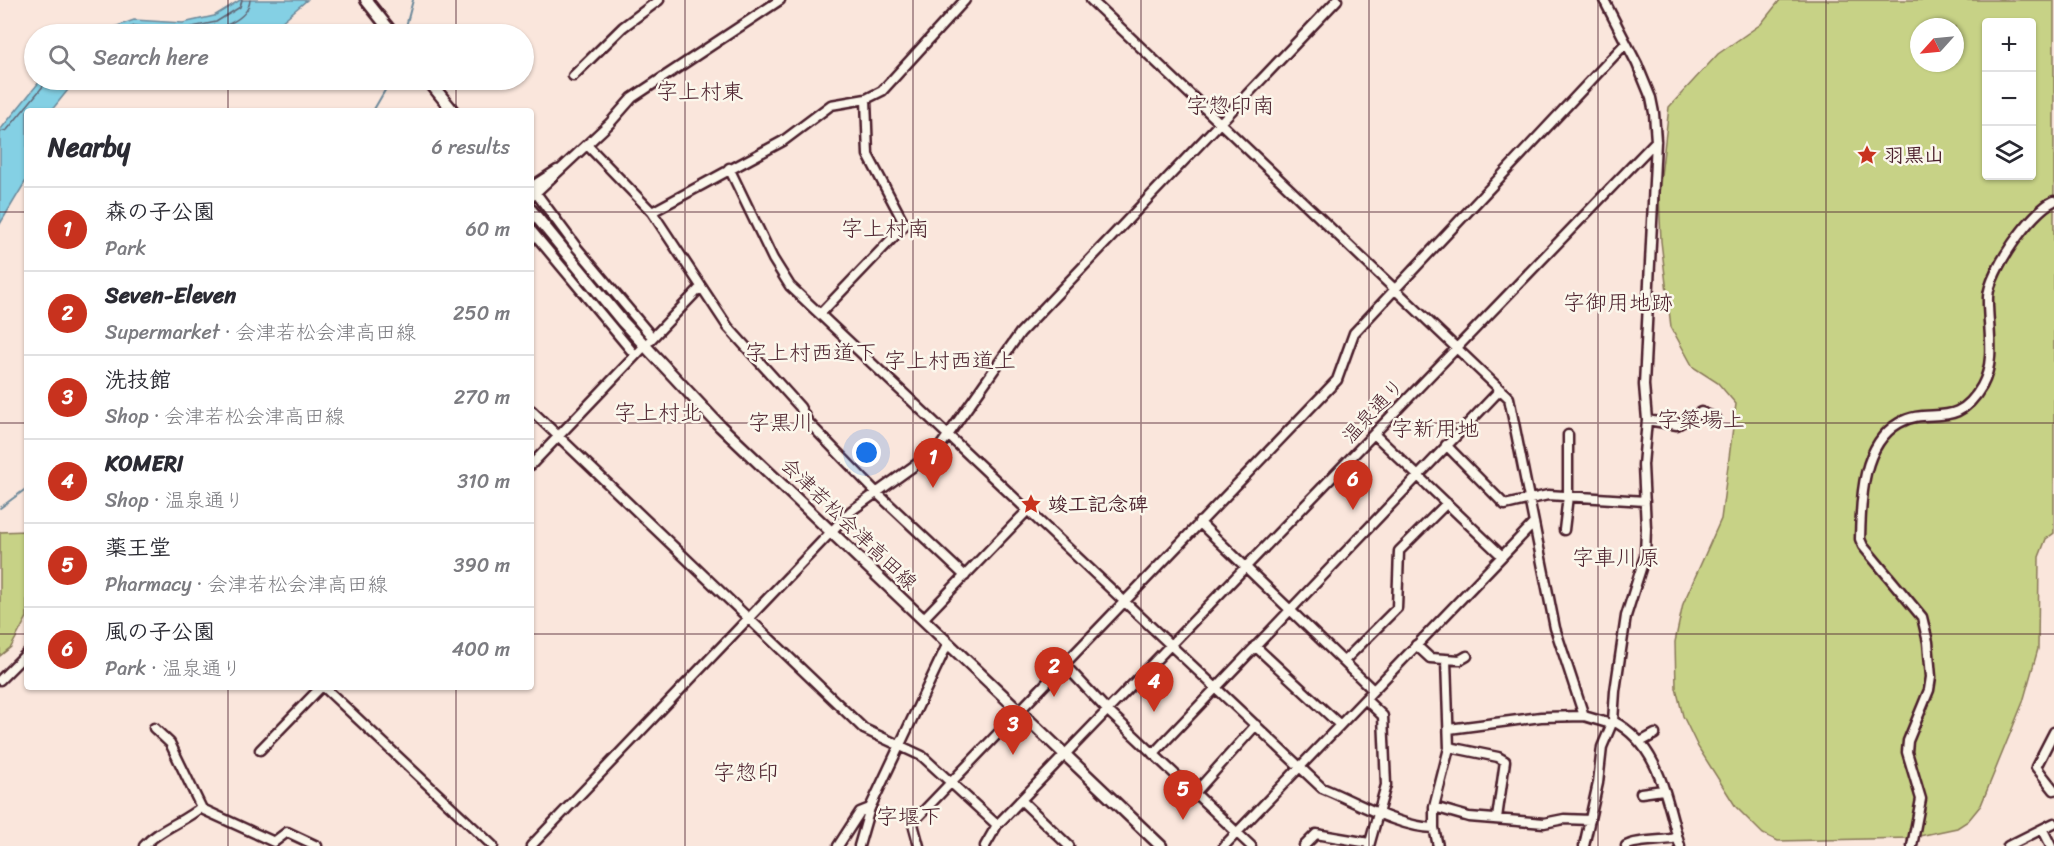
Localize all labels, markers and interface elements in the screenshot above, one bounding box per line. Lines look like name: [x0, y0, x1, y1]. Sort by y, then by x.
north arrow: [1910, 18, 1964, 72]
map controls: [1982, 18, 2036, 180]
button: +: [1982, 18, 2036, 72]
search box: [24, 24, 534, 90]
text: Search here: [93, 38, 209, 77]
icon: search: [45, 41, 78, 74]
district label: 字上村東: [656, 72, 744, 111]
button: −: [1982, 72, 2036, 126]
district label: 字惣印南: [1186, 86, 1274, 125]
text: Nearby: [48, 124, 130, 170]
button: layers: [1982, 126, 2036, 180]
text: 6 results: [431, 130, 510, 165]
place label: 羽黒山: [1884, 138, 1944, 173]
place icon: 羽黒山: [1855, 143, 1879, 167]
text: 森の子公園: [105, 192, 215, 231]
district label: 字上村南: [841, 209, 929, 248]
text: 1: [63, 212, 72, 247]
text: 60 m: [465, 212, 510, 247]
text: Park: [105, 231, 146, 266]
text: Seven-Eleven: [105, 276, 236, 315]
district label: 字御用地跡: [1563, 283, 1673, 322]
text: 2: [62, 296, 73, 331]
text: 250 m: [453, 296, 510, 331]
text: Supermarket · 会津若松会津高田線: [105, 315, 416, 350]
district label: 字上村西道下: [745, 333, 877, 372]
district label: 字上村西道上: [884, 341, 1016, 380]
text: 洗技館: [105, 360, 171, 399]
street label: 温泉通り: [1333, 370, 1413, 452]
text: 3: [62, 380, 73, 415]
text: 270 m: [454, 380, 510, 415]
district label: 字上村北: [614, 393, 702, 432]
text: Shop · 会津若松会津高田線: [105, 399, 345, 434]
district label: 字簗場上: [1657, 400, 1745, 439]
district label: 字黒川: [748, 403, 814, 442]
district label: 字新用地: [1391, 409, 1479, 448]
your location: [852, 438, 881, 467]
pin: 1: [914, 438, 952, 488]
text: KOMERI: [105, 444, 184, 483]
street label: 会津若松会津高田線: [772, 449, 926, 599]
pin: 6: [1334, 460, 1372, 510]
text: 4: [61, 464, 74, 499]
text: 310 m: [457, 464, 510, 499]
text: Shop · 温泉通り: [105, 483, 245, 518]
place label: 竣工記念碑: [1048, 487, 1148, 522]
place icon: 竣工記念碑: [1019, 492, 1043, 516]
text: 薬王堂: [105, 528, 171, 567]
district label: 字車川原: [1572, 538, 1660, 577]
text: 5: [61, 548, 74, 583]
text: 390 m: [454, 548, 510, 583]
text: Pharmacy · 会津若松会津高田線: [105, 567, 387, 602]
text: 風の子公園: [105, 612, 215, 651]
text: 6: [62, 632, 73, 667]
text: 400 m: [452, 632, 510, 667]
pin: 2: [1034, 648, 1074, 697]
text: Park · 温泉通り: [105, 651, 242, 686]
pin: 4: [1134, 662, 1174, 712]
pin: 3: [994, 706, 1032, 755]
district label: 字惣印: [713, 753, 779, 792]
pin: 5: [1164, 770, 1202, 820]
district label: 字堰下: [876, 797, 942, 836]

